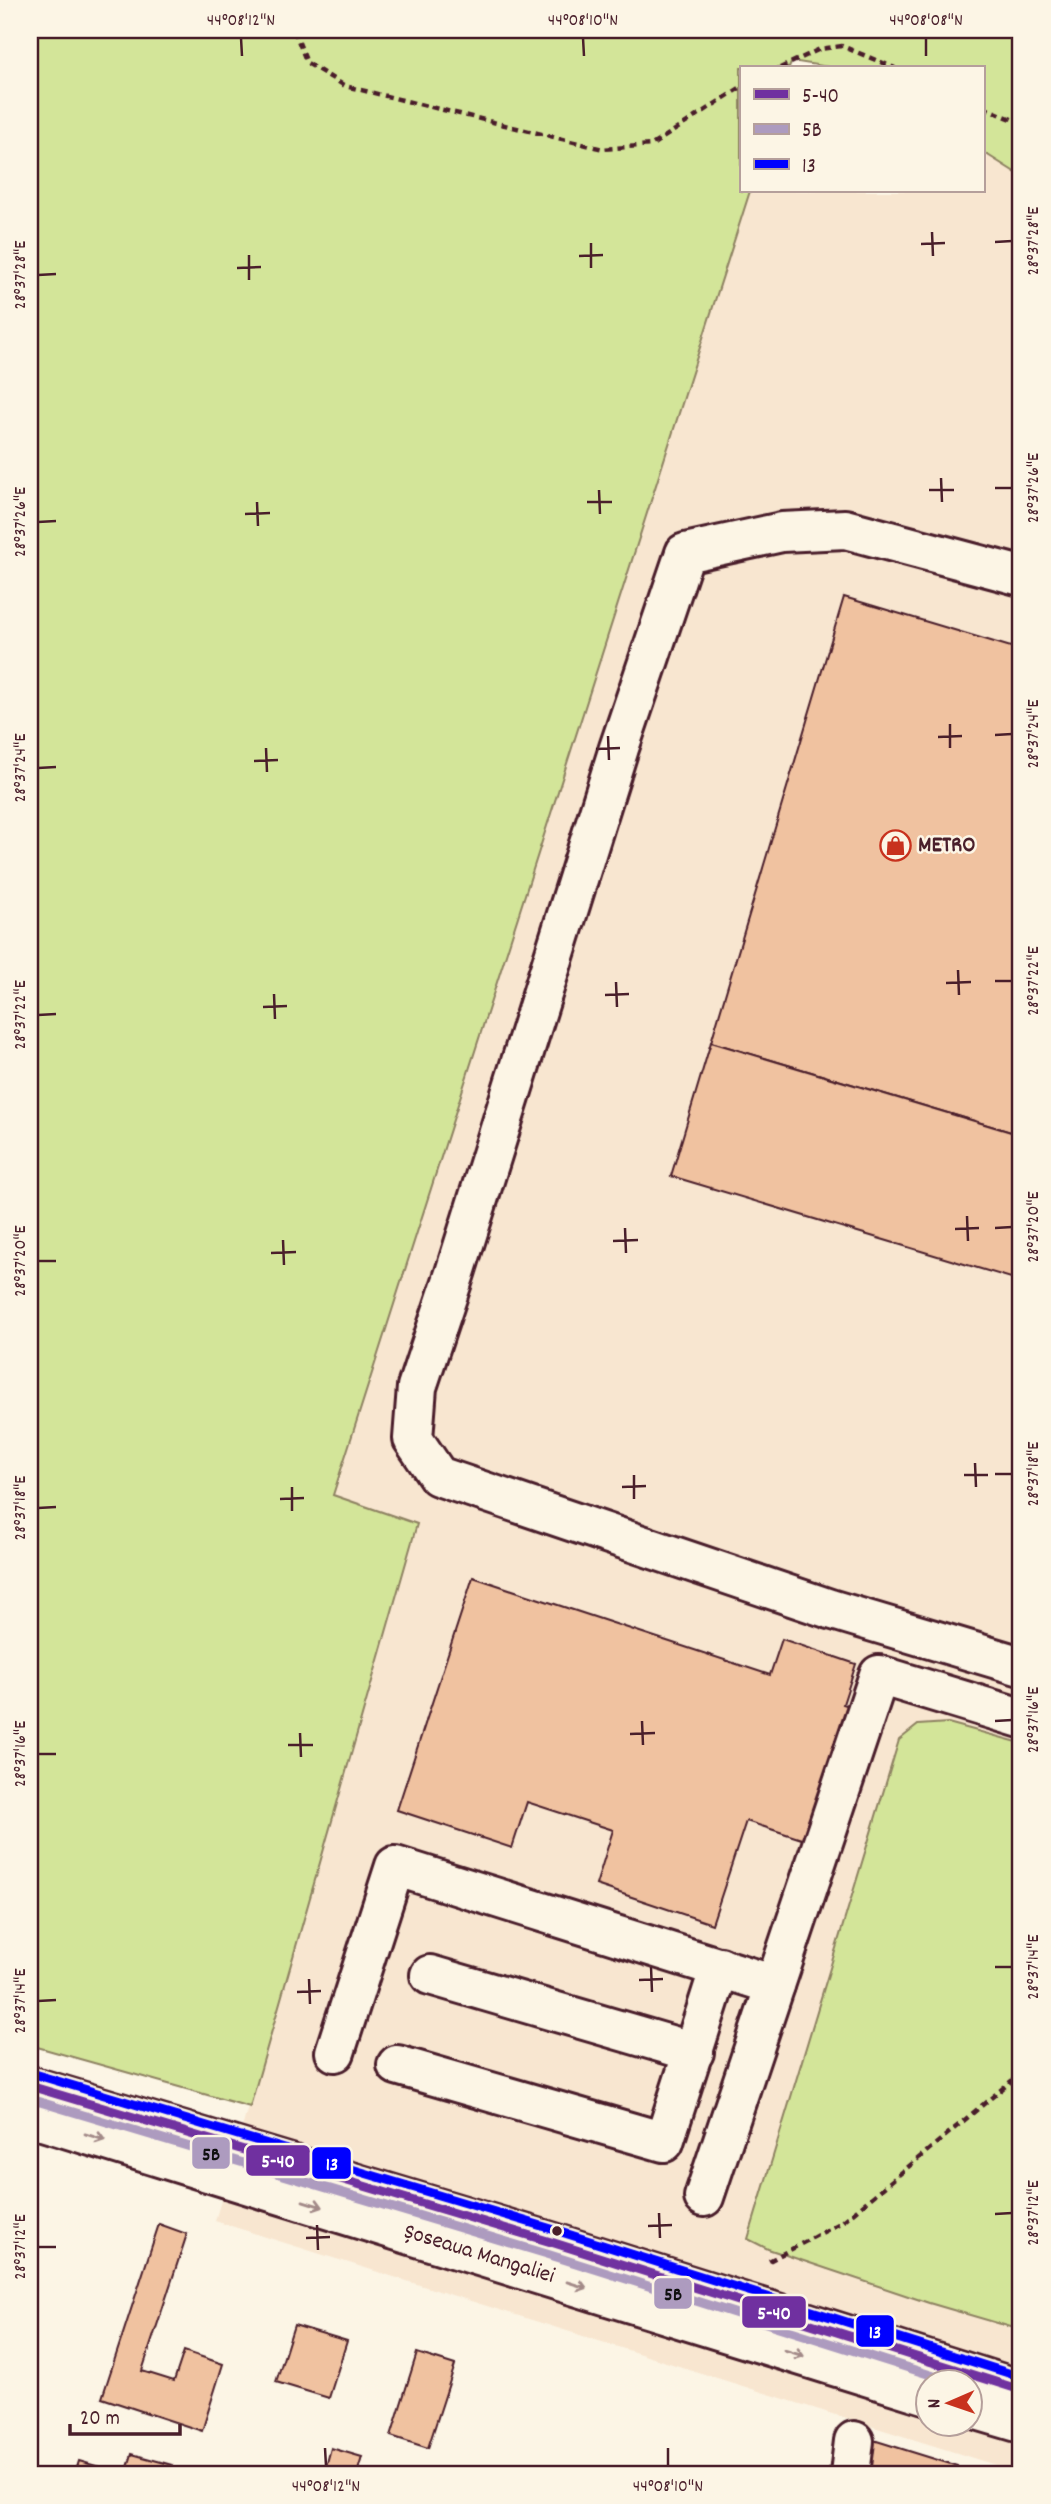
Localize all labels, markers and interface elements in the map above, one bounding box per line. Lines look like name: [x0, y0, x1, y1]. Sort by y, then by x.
text: 44°08'12"N: [207, 9, 275, 34]
text: 44°08'10"N: [548, 9, 618, 34]
text: 44°08'08"N: [889, 9, 963, 34]
legend: [740, 66, 984, 192]
text: 5-40: [802, 83, 839, 113]
text: 5B: [802, 117, 822, 147]
text: 13: [802, 153, 816, 183]
text: 28°37'28"E: [1022, 207, 1047, 275]
text: 28°37'28"E: [9, 241, 34, 309]
text: 28°37'26"E: [1022, 453, 1047, 523]
text: 28°37'26"E: [9, 487, 34, 557]
text: 28°37'24"E: [1022, 699, 1047, 769]
text: 28°37'24"E: [9, 733, 34, 803]
shop icon: METRO: [878, 829, 912, 863]
place label: METRO: [918, 830, 976, 863]
text: 28°37'22"E: [1022, 946, 1047, 1016]
text: 28°37'22"E: [9, 980, 34, 1050]
text: 28°37'20"E: [1022, 1191, 1047, 1263]
text: 28°37'20"E: [9, 1225, 34, 1297]
text: 28°37'18"E: [1022, 1441, 1047, 1507]
text: 28°37'18"E: [9, 1475, 34, 1541]
text: 28°37'16"E: [1022, 1687, 1047, 1753]
text: 28°37'16"E: [9, 1721, 34, 1787]
text: 28°37'14"E: [1022, 1934, 1047, 2000]
text: 28°37'14"E: [9, 1968, 34, 2034]
one-way arrow: [84, 2132, 106, 2145]
line badge: 5B: [191, 2136, 231, 2170]
text: 5B: [202, 2143, 220, 2170]
line badge: 5-40: [245, 2144, 311, 2177]
line badge: 13: [311, 2146, 352, 2180]
text: 5-40: [261, 2150, 295, 2177]
text: 13: [326, 2153, 338, 2180]
text: 28°37'12"E: [1022, 2180, 1047, 2246]
one-way arrow: [301, 2198, 323, 2211]
text: 28°37'12"E: [9, 2214, 34, 2280]
street label: Șoseaua Mangaliei: [400, 2216, 558, 2294]
unlabelled marker: [550, 2224, 564, 2238]
line badge: 5B: [653, 2277, 693, 2310]
one-way arrow: [565, 2280, 587, 2293]
text: 5B: [664, 2283, 682, 2310]
line badge: 5-40: [741, 2295, 807, 2329]
text: 5-40: [757, 2302, 791, 2329]
line badge: 13: [855, 2314, 895, 2348]
text: 13: [869, 2321, 881, 2348]
one-way arrow: [783, 2348, 805, 2361]
north arrow: [914, 2368, 984, 2438]
scale bar: [70, 2392, 180, 2436]
text: N: [922, 2398, 949, 2409]
text: 20 m: [80, 2405, 120, 2435]
text: 44°08'12"N: [292, 2475, 360, 2500]
text: 44°08'10"N: [633, 2475, 703, 2500]

